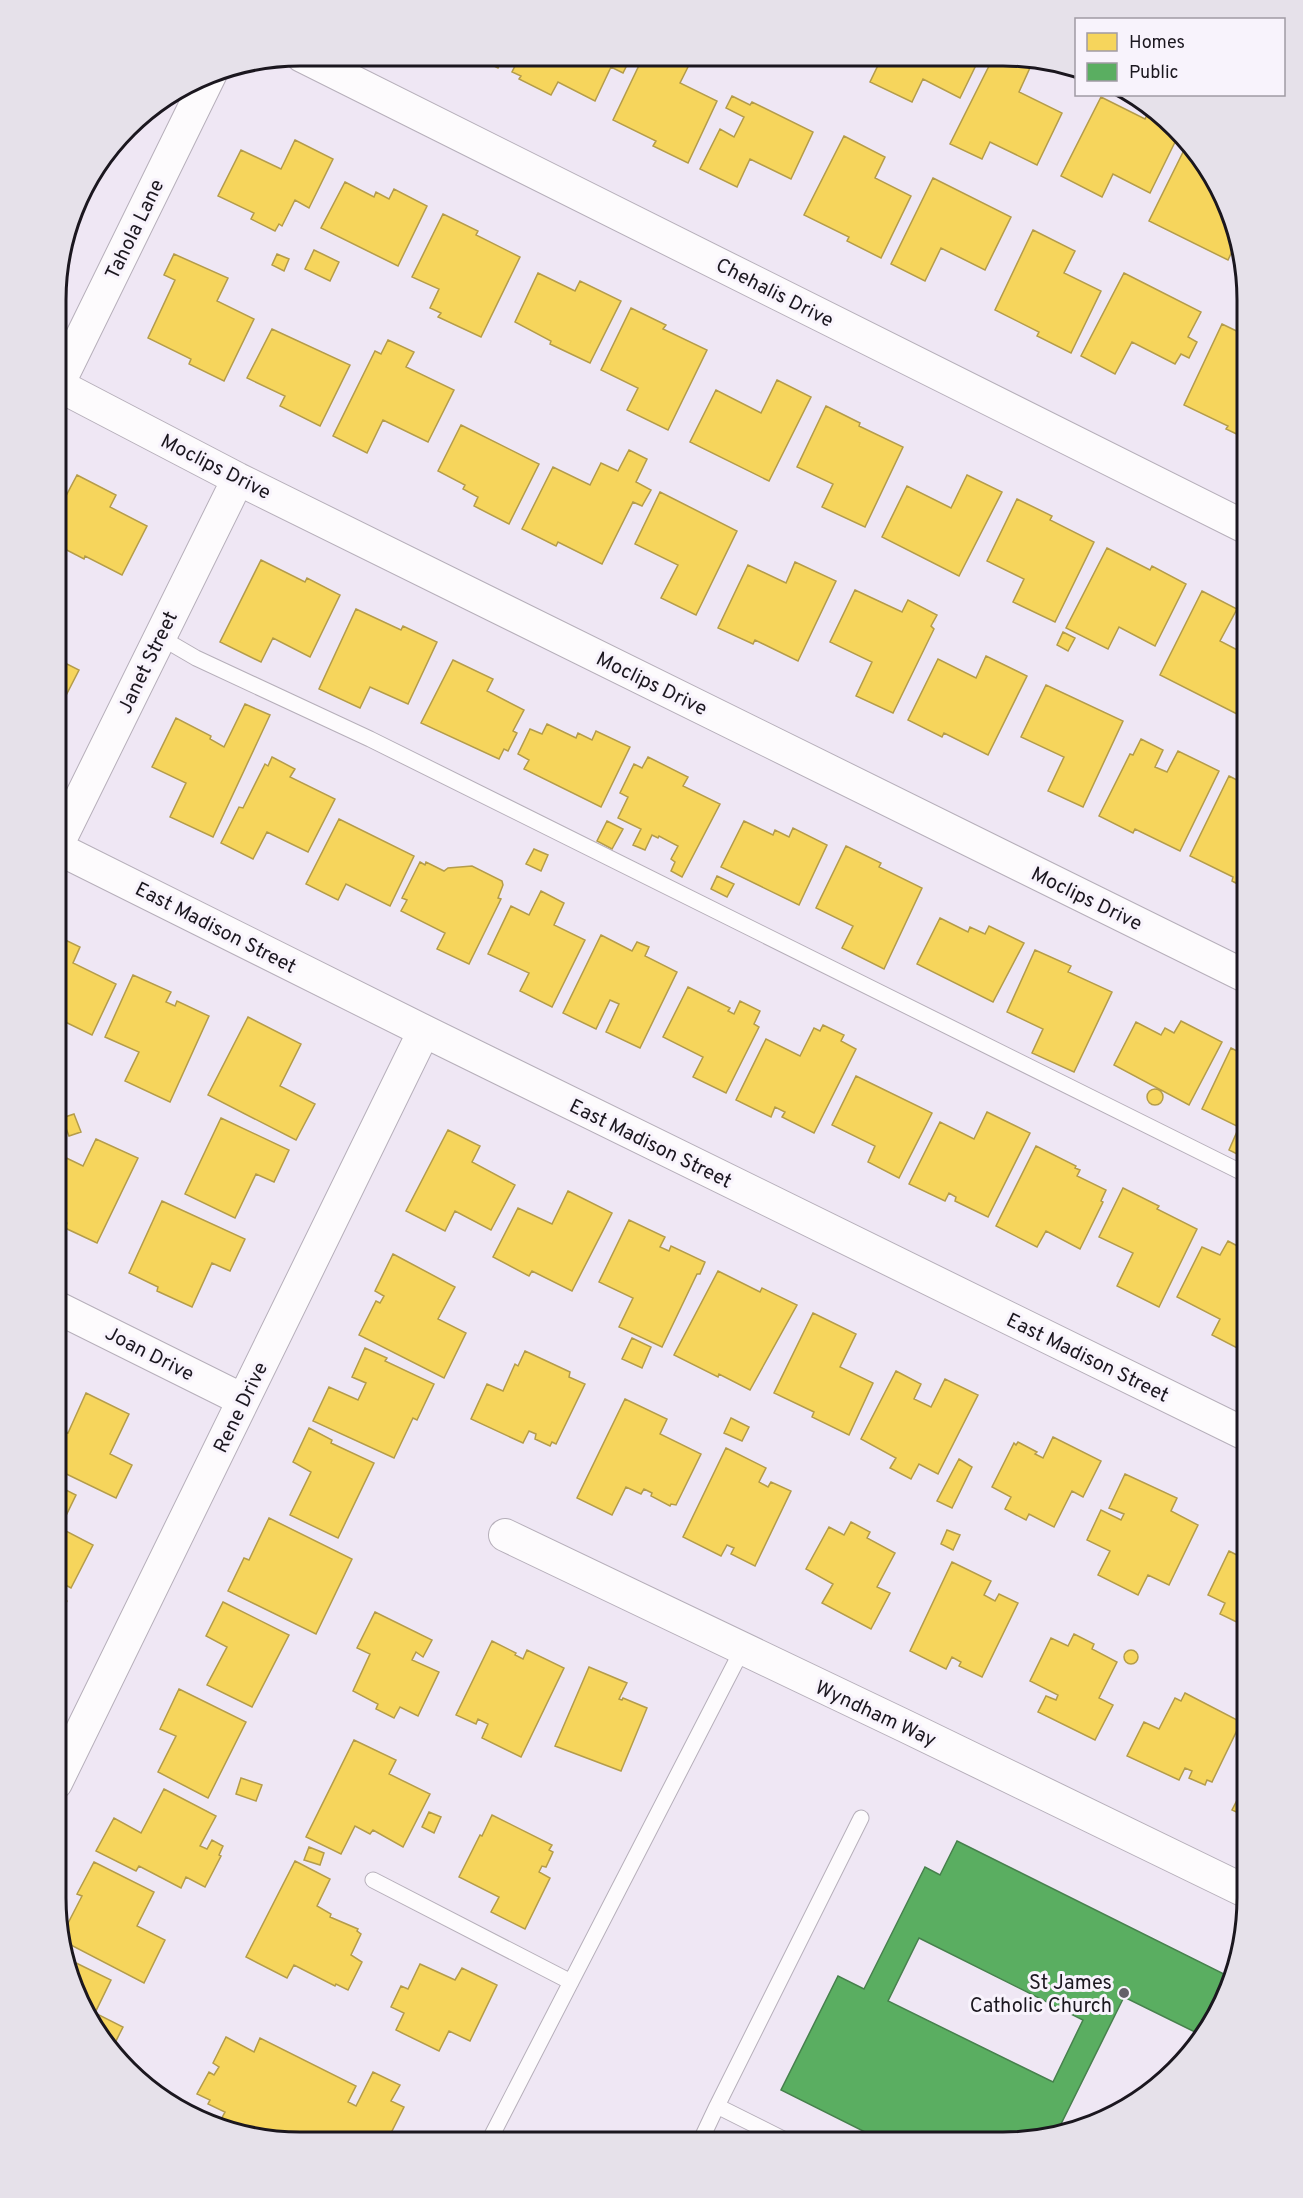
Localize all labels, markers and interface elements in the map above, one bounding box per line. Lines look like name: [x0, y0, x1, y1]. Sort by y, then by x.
legend: [1075, 18, 1285, 96]
text: Homes: [1129, 32, 1185, 55]
text: Public: [1129, 62, 1179, 85]
street label: Tahola Lane: [100, 175, 171, 284]
street label: Chehalis Drive: [711, 253, 837, 335]
street label: Moclips Drive: [156, 429, 275, 507]
street label: Janet Street: [113, 607, 185, 719]
street label: Moclips Drive: [591, 647, 711, 723]
street label: Moclips Drive: [1026, 862, 1146, 938]
street label: East Madison Street: [130, 877, 300, 981]
street label: East Madison Street: [565, 1094, 736, 1195]
street label: East Madison Street: [1002, 1308, 1173, 1409]
street label: Joan Drive: [100, 1321, 198, 1388]
street label: Rene Drive: [209, 1358, 275, 1458]
street label: Wyndham Way: [810, 1675, 940, 1754]
place label: St James Catholic Church: [970, 1971, 1112, 2020]
marker: St James Catholic Church: [1117, 1986, 1131, 2000]

